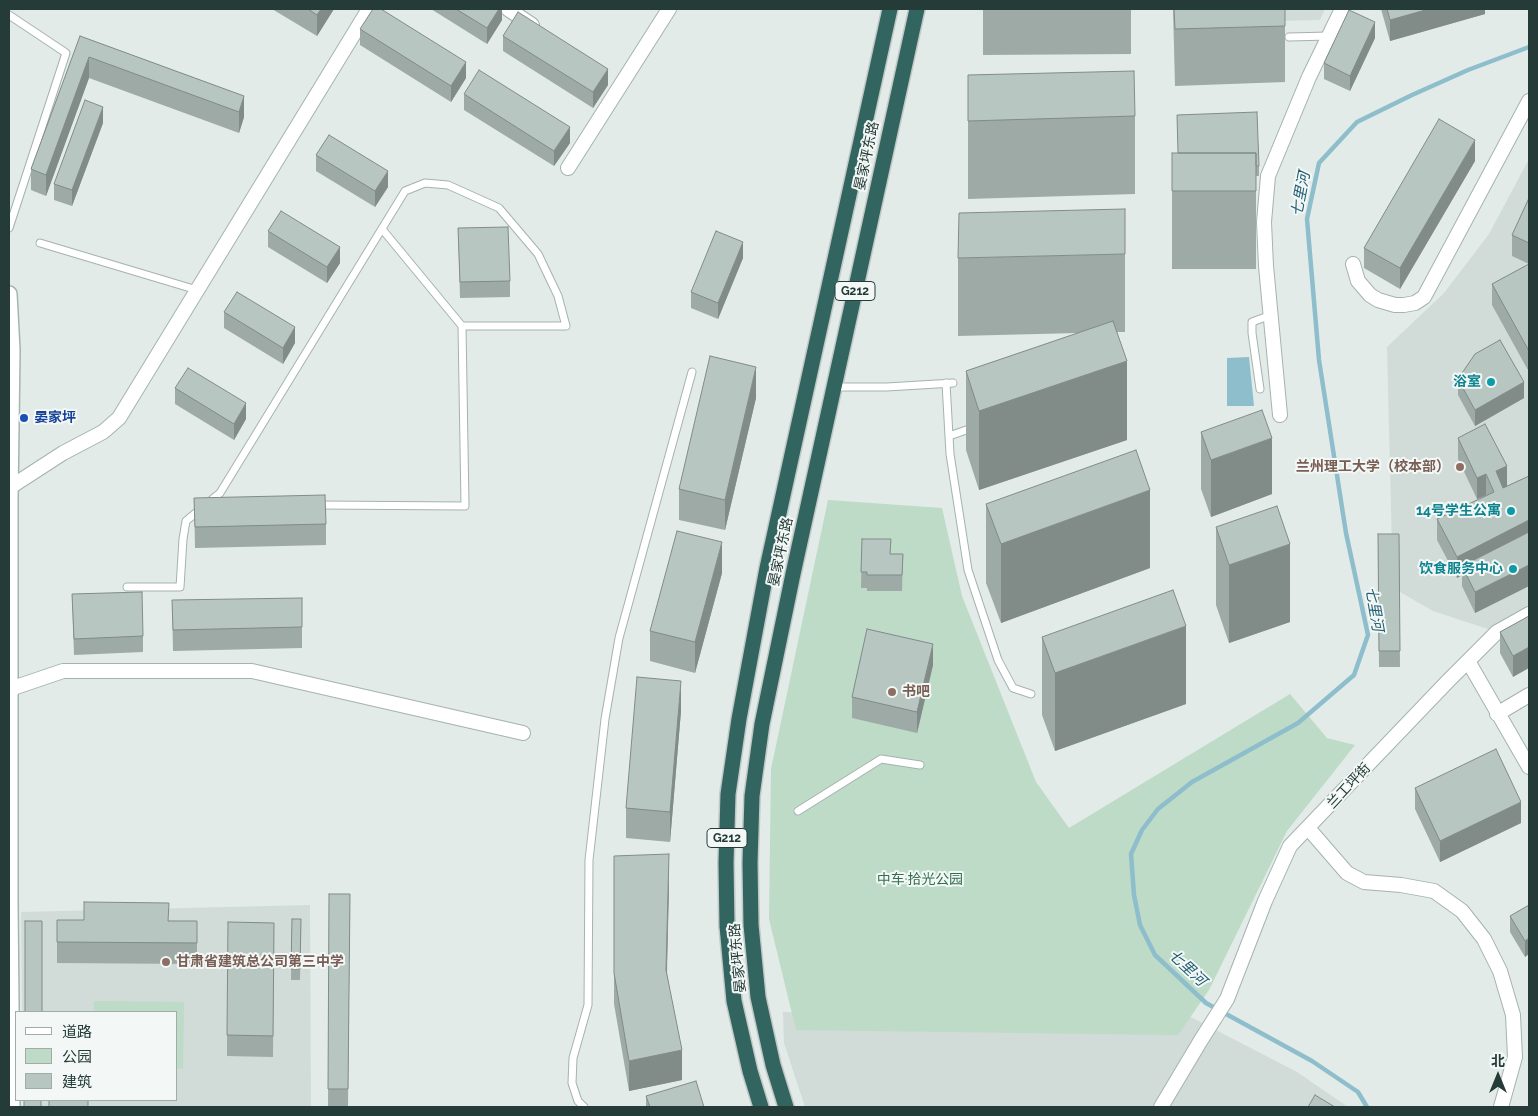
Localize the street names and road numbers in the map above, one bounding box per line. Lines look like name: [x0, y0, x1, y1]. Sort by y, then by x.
street label: 晏家坪东路: [852, 120, 882, 192]
road number: G212: [835, 282, 875, 300]
street label: 晏家坪东路: [766, 516, 796, 588]
street label: 兰工坪街: [1324, 760, 1374, 812]
road number: G212: [707, 828, 747, 848]
street label: 晏家坪东路: [727, 922, 749, 994]

